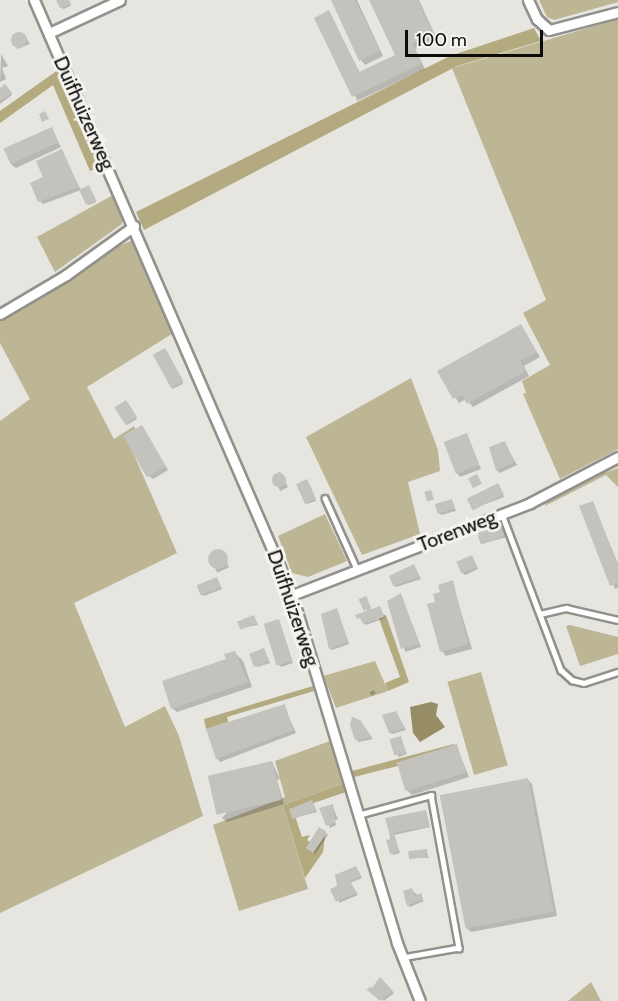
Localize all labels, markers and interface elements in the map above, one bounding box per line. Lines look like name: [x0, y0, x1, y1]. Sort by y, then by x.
scale bar: [408, 18, 546, 56]
text: 100 m: [416, 29, 467, 51]
street label: Duifhuizerweg: [48, 53, 120, 173]
street label: Torenweg: [414, 505, 500, 557]
street label: Duifhuizerweg: [262, 547, 324, 669]

